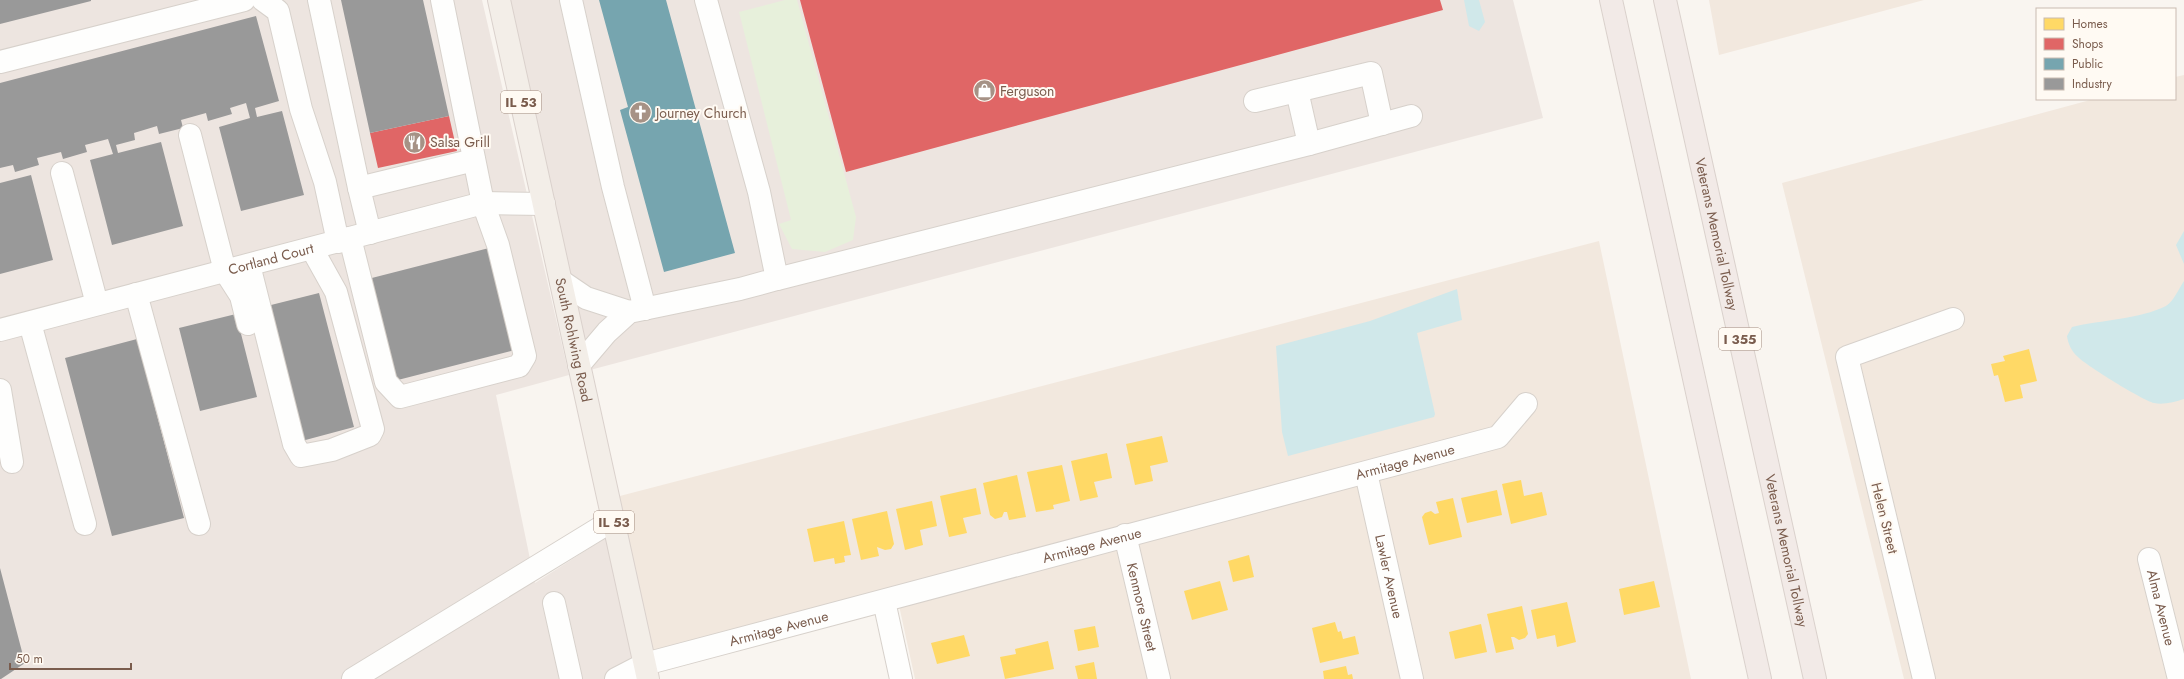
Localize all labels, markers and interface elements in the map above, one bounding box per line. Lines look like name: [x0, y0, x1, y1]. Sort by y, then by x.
legend: [2036, 8, 2176, 100]
text: Homes: [2072, 15, 2108, 33]
text: Shops: [2072, 35, 2103, 53]
text: Public: [2072, 55, 2103, 73]
text: Industry: [2072, 75, 2113, 93]
shop icon: Ferguson: [971, 78, 997, 104]
place label: Ferguson: [1000, 81, 1054, 101]
road number: IL 53: [501, 91, 541, 113]
church icon: Journey Church: [628, 100, 654, 126]
place label: Journey Church: [654, 103, 747, 123]
restaurant icon: Salsa Grill: [401, 129, 427, 155]
place label: Salsa Grill: [430, 132, 490, 152]
street label: Veterans Memorial Tollway: [1690, 156, 1744, 314]
street label: Cortland Court: [226, 238, 316, 280]
street label: South Rohlwing Road: [550, 276, 597, 404]
road number: I 355: [1719, 328, 1761, 350]
street label: Armitage Avenue: [1353, 439, 1457, 485]
street label: Veterans Memorial Tollway: [1760, 472, 1813, 630]
street label: Helen Street: [1867, 480, 1904, 556]
road number: IL 53: [594, 511, 634, 533]
street label: Armitage Avenue: [1040, 522, 1144, 568]
street label: Lawler Avenue: [1370, 532, 1408, 620]
street label: Kenmore Street: [1122, 561, 1162, 654]
street label: Alma Avenue: [2142, 567, 2180, 648]
street label: Armitage Avenue: [727, 606, 830, 651]
scale bar: [10, 645, 131, 671]
text: 50 m: [16, 650, 43, 668]

